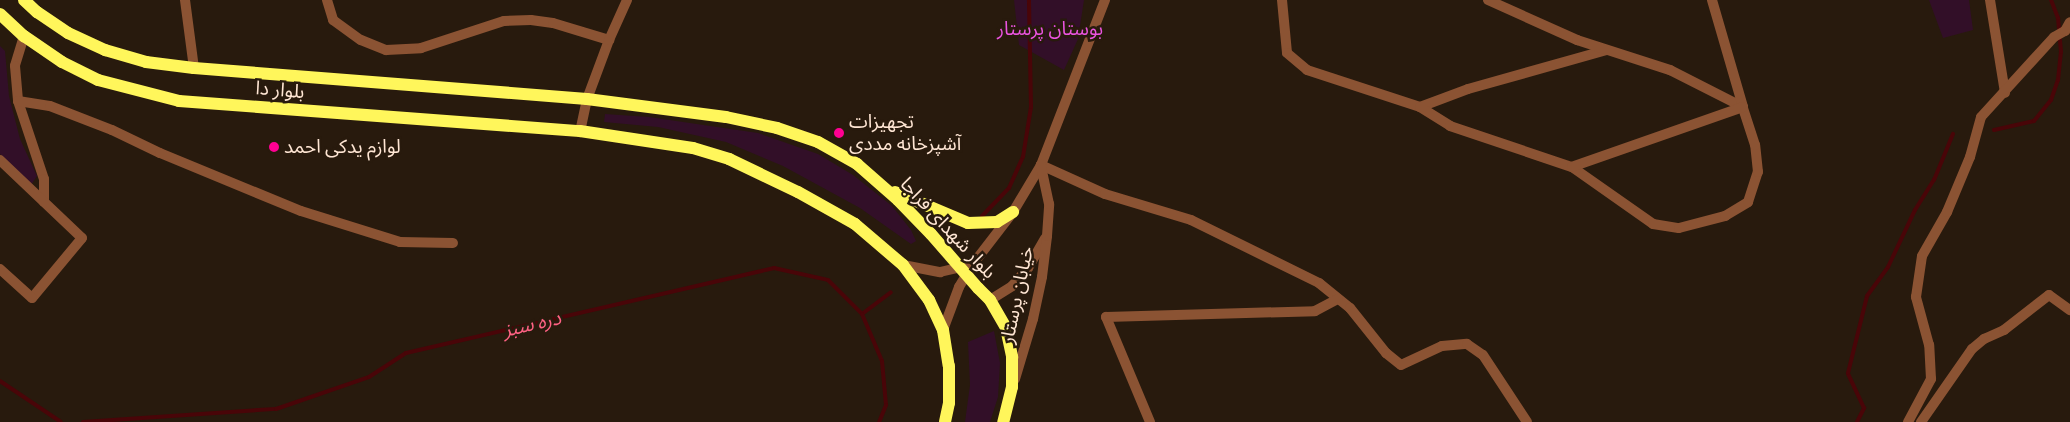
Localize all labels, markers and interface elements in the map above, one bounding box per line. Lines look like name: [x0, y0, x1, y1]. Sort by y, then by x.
park label: بوستان پرستار: [997, 18, 1103, 40]
street label: بلوار دا: [255, 77, 305, 103]
place label: تجهیزات آشپزخانه مددی: [849, 111, 961, 155]
marker: تجهیزات آشپزخانه مددی: [833, 127, 845, 139]
place label: لوازم یدکی احمد: [284, 136, 401, 158]
marker: لوازم یدکی احمد: [268, 141, 280, 153]
street label: بلوار شهدای فراجا: [895, 173, 1001, 283]
street label: خیابان پرستار: [996, 244, 1038, 346]
water label: دره سبز: [501, 306, 563, 342]

